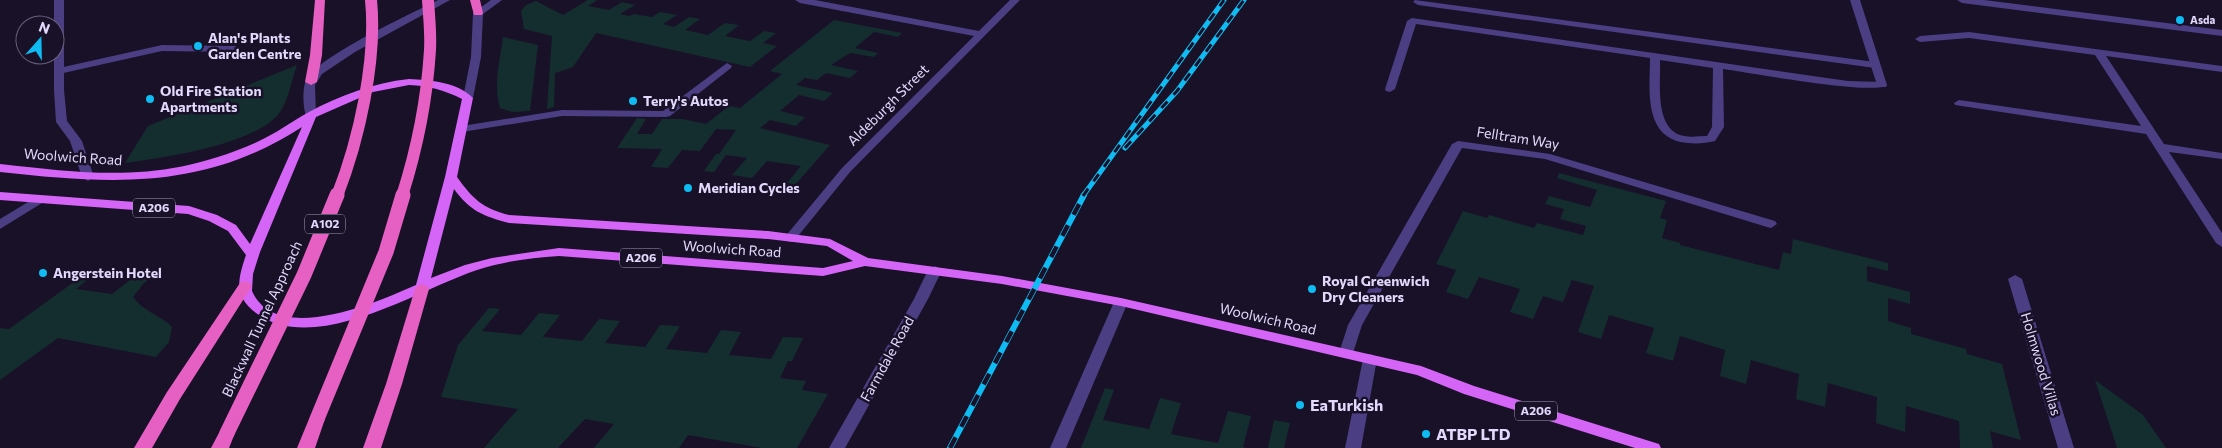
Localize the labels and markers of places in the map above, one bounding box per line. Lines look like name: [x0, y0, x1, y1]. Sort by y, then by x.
place label: Asda: [2190, 13, 2215, 26]
marker: Asda: [2174, 14, 2186, 26]
place label: Alan's Plants Garden Centre: [208, 29, 301, 62]
marker: Alan's Plants Garden Centre: [192, 40, 204, 52]
place label: Old Fire Station Apartments: [160, 82, 262, 115]
place label: Terry's Autos: [643, 92, 729, 109]
marker: Old Fire Station Apartments: [144, 93, 156, 105]
marker: Terry's Autos: [627, 95, 639, 107]
place label: Meridian Cycles: [698, 179, 800, 196]
marker: Meridian Cycles: [682, 182, 694, 194]
place label: Angerstein Hotel: [53, 264, 162, 281]
marker: Angerstein Hotel: [37, 267, 49, 279]
place label: Royal Greenwich Dry Cleaners: [1322, 272, 1430, 305]
marker: Royal Greenwich Dry Cleaners: [1306, 283, 1318, 295]
place label: EaTurkish: [1310, 395, 1383, 414]
marker: EaTurkish: [1294, 399, 1306, 411]
place label: ATBP LTD: [1436, 424, 1511, 443]
marker: ATBP LTD: [1420, 428, 1432, 440]

